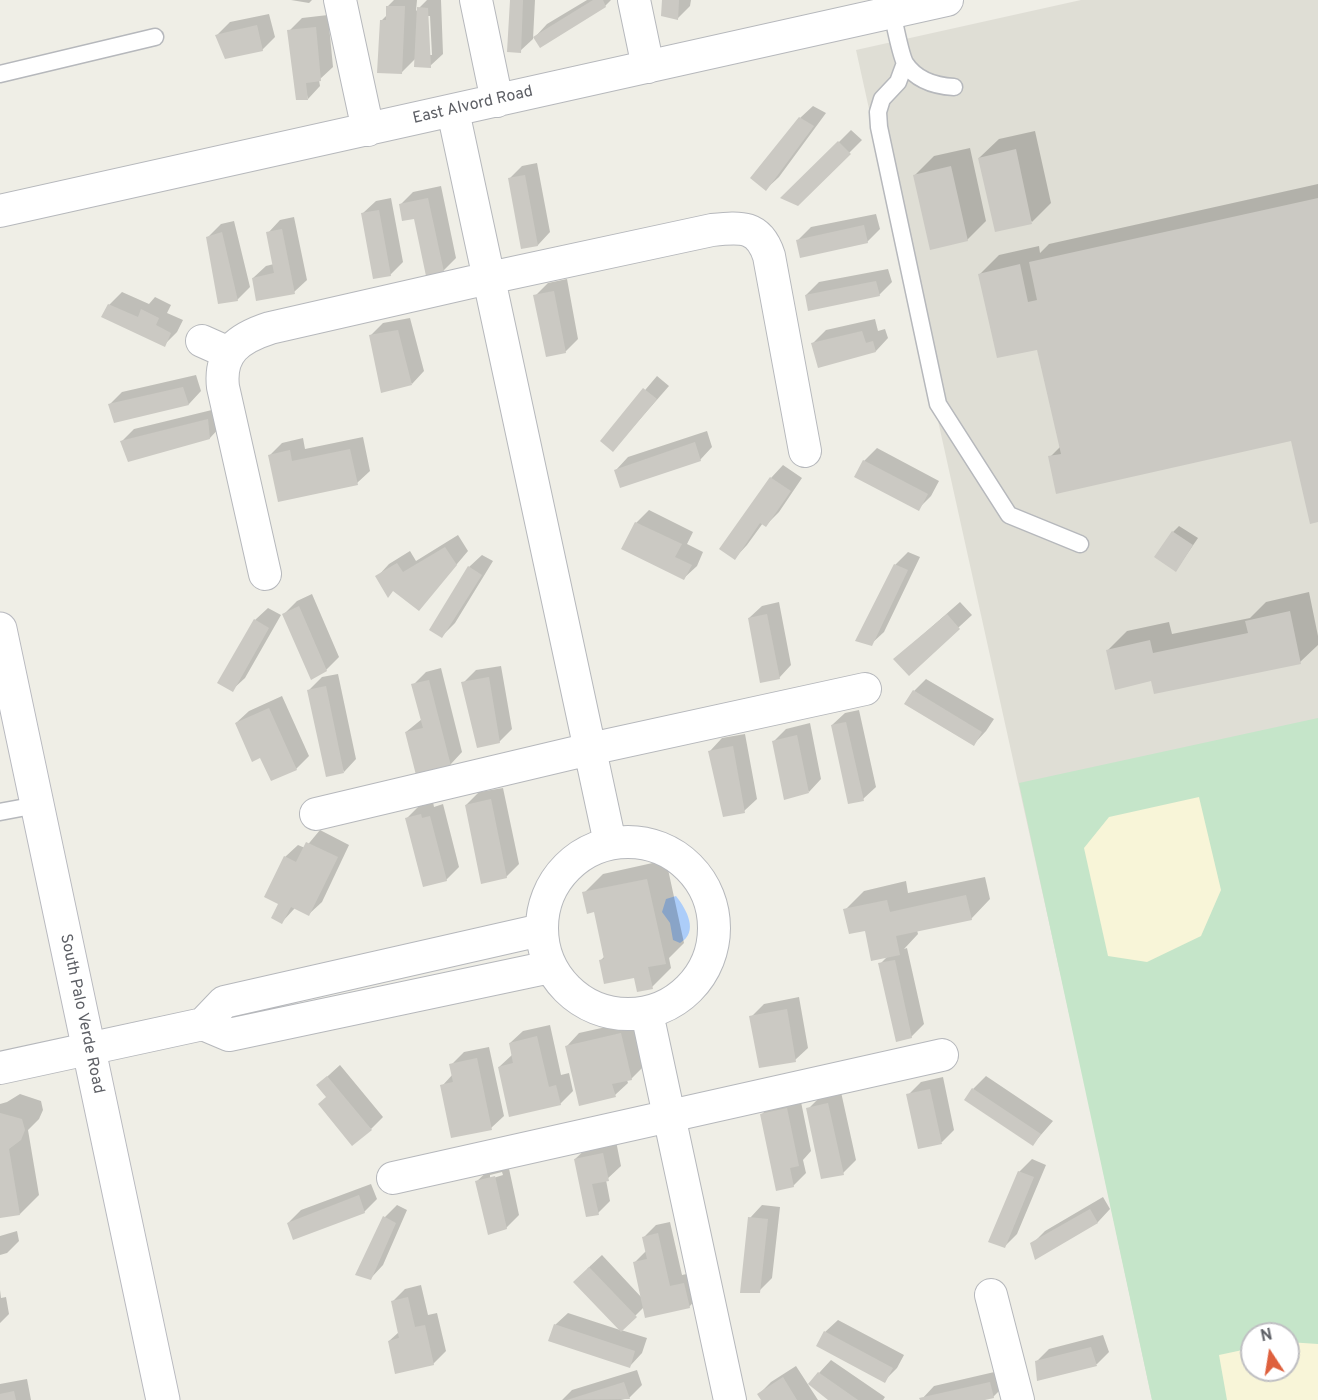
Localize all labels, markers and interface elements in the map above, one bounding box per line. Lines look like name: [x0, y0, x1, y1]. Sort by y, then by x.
street label: East Alvord Road: [411, 83, 535, 129]
street label: South Palo Verde Road: [55, 932, 107, 1096]
north arrow: [1240, 1322, 1300, 1382]
text: N: [1259, 1325, 1274, 1347]

